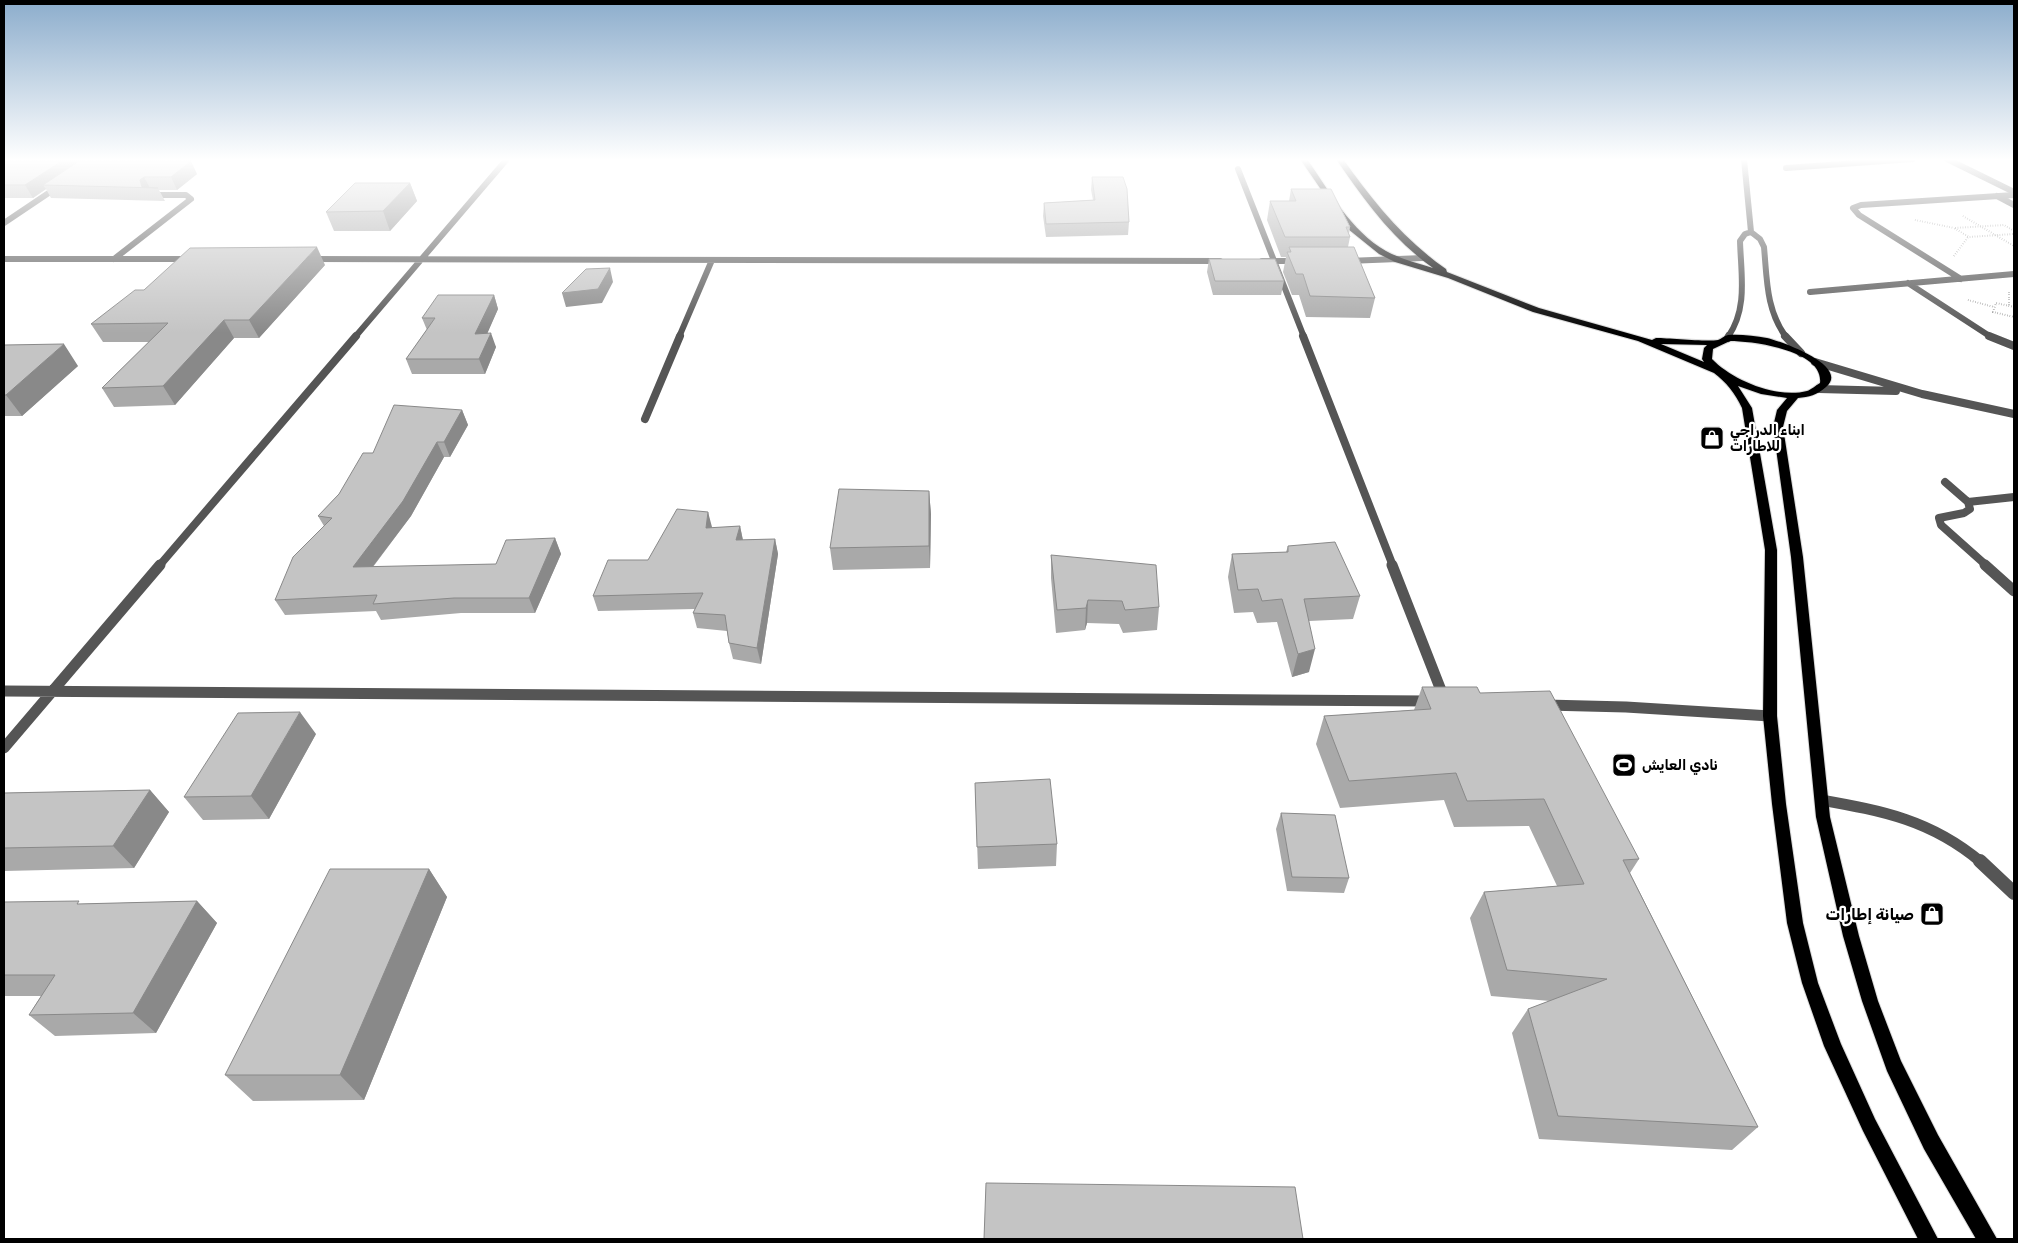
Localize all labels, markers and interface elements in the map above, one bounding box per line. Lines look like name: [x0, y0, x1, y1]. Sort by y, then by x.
place label: ابناء الدراجي للاطارات: [1730, 422, 1805, 455]
shop icon: ابناء الدراجي للاطارات: [1699, 425, 1725, 451]
sports icon: نادي العايش: [1611, 752, 1637, 778]
place label: نادي العايش: [1642, 757, 1718, 775]
shop icon: صيانة إطارات: [1919, 901, 1945, 927]
place label: صيانة إطارات: [1826, 905, 1914, 925]

